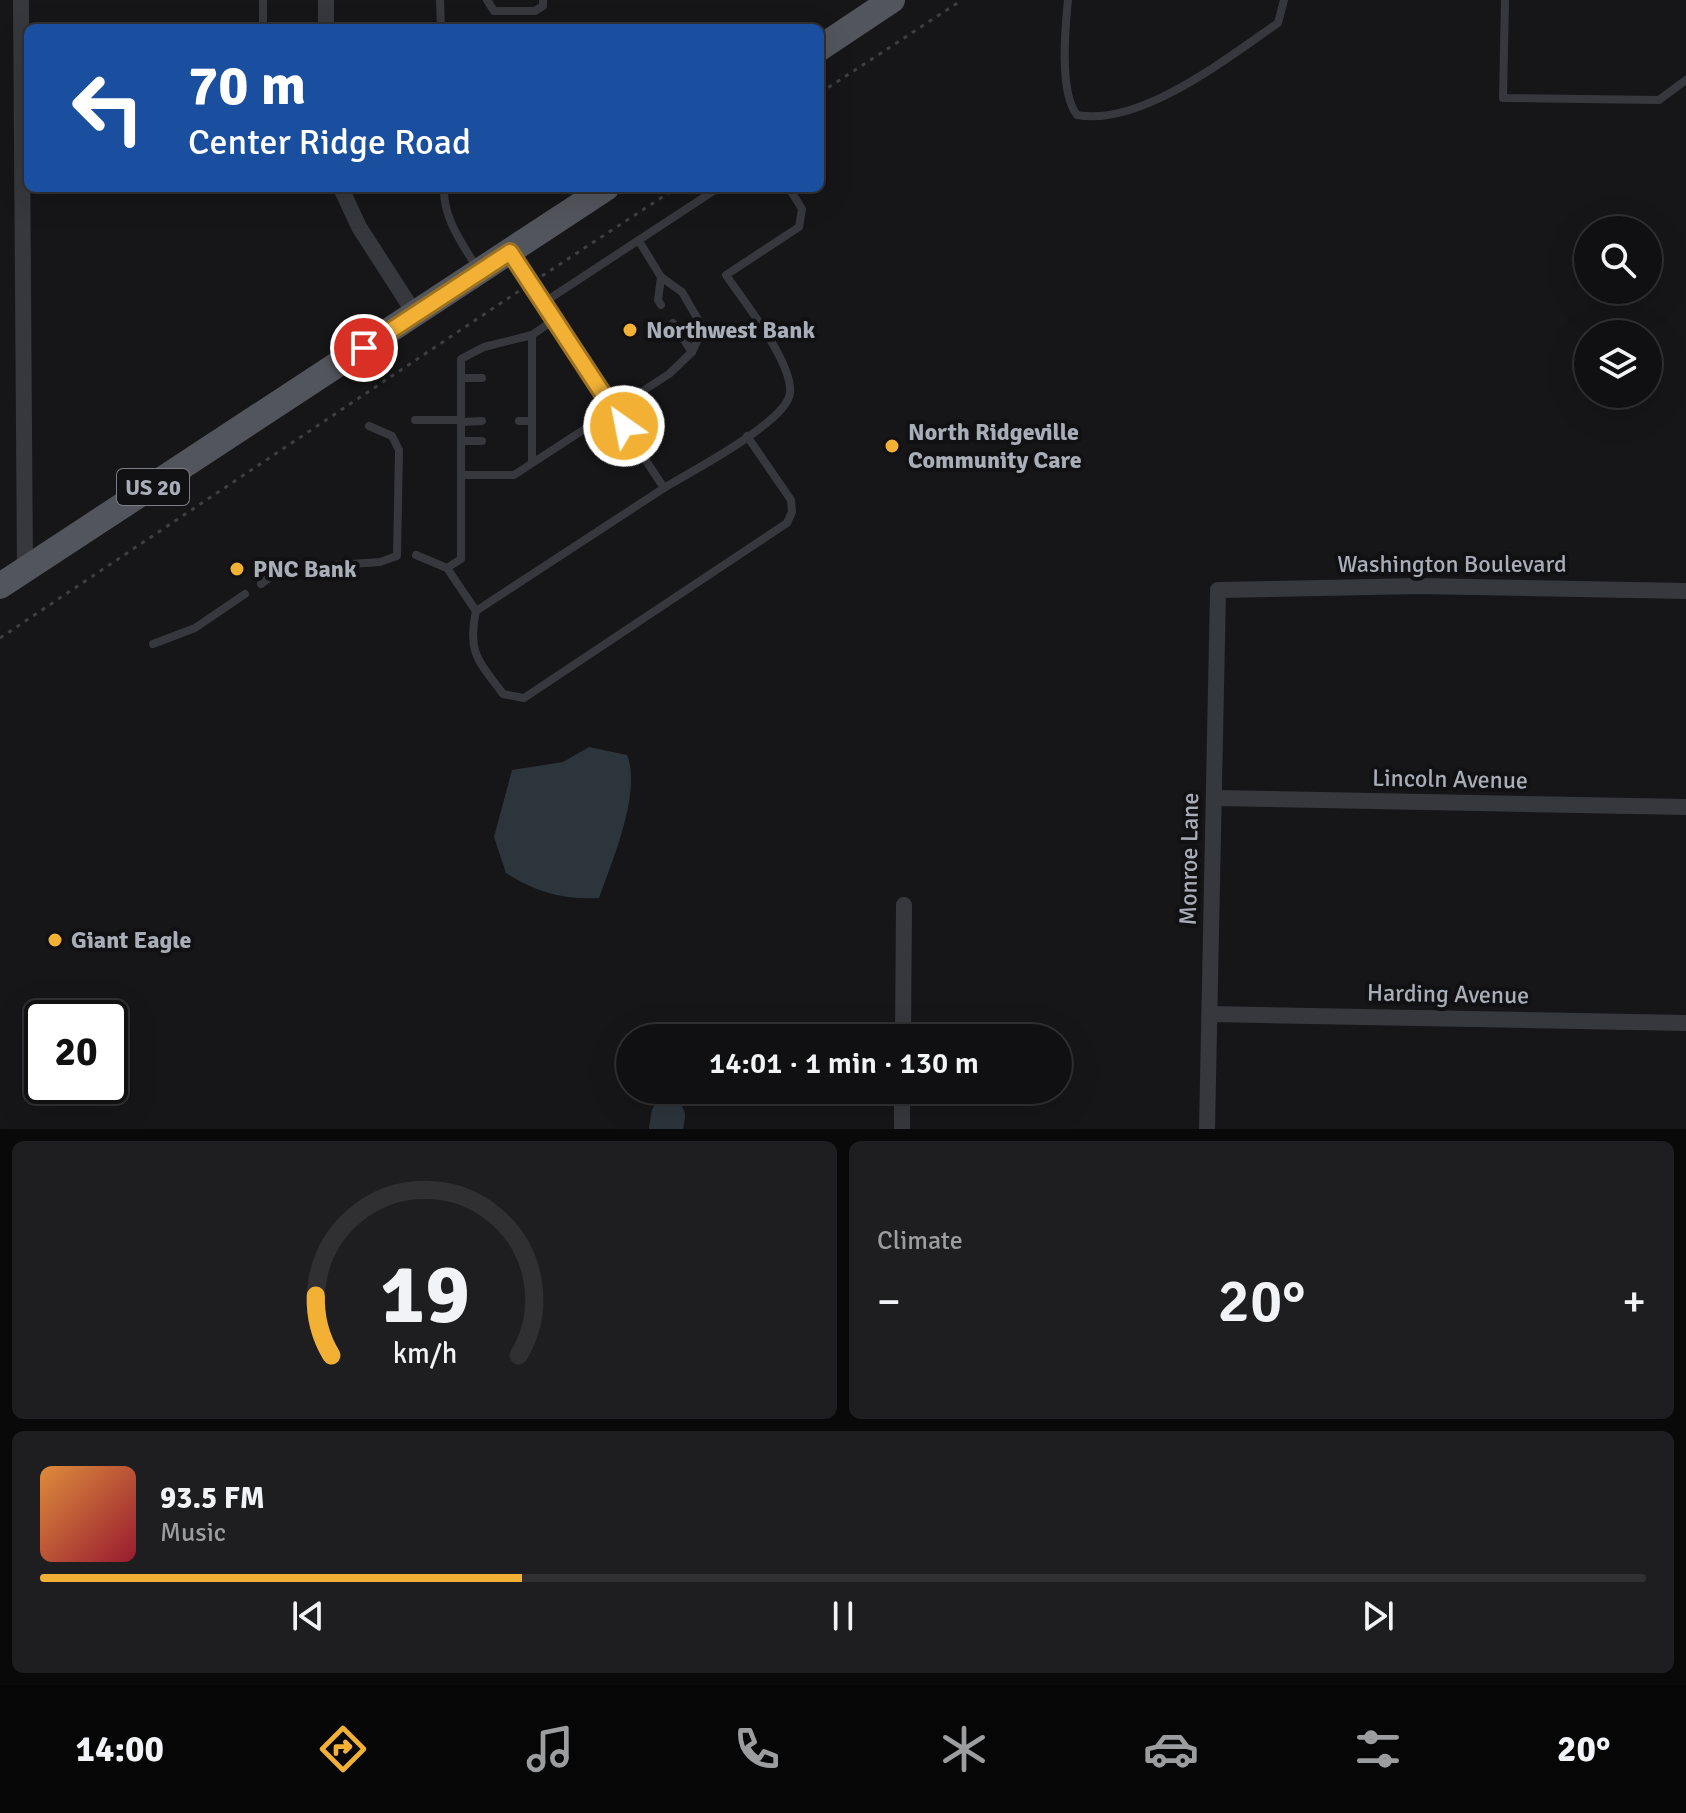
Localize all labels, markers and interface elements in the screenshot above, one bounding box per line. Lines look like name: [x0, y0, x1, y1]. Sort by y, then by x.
text: 70 m: [188, 51, 306, 120]
icon: left: [56, 56, 160, 160]
text: Center Ridge Road: [188, 120, 471, 165]
map controls: [1574, 216, 1662, 408]
button: search: [1574, 216, 1662, 304]
pin: [330, 314, 398, 382]
place label: Northwest Bank: [646, 315, 815, 345]
button: layers: [1574, 320, 1662, 408]
marker: Northwest Bank: [621, 321, 639, 339]
icon: arrive: [342, 326, 386, 370]
position arrow: [582, 384, 666, 468]
place label: North Ridgeville Community Care: [908, 417, 1082, 475]
marker: North Ridgeville Community Care: [883, 437, 901, 455]
road number: US 20: [117, 469, 189, 505]
street label: Washington Boulevard: [1337, 549, 1567, 579]
place label: PNC Bank: [253, 554, 357, 584]
marker: PNC Bank: [228, 560, 246, 578]
street label: Lincoln Avenue: [1372, 763, 1528, 795]
street label: Monroe Lane: [1173, 792, 1205, 926]
place label: Giant Eagle: [71, 925, 192, 955]
marker: Giant Eagle: [46, 931, 64, 949]
street label: Harding Avenue: [1367, 978, 1529, 1010]
speed limit sign: 20: [24, 1000, 128, 1104]
text: 14:01 · 1 min · 130 m: [709, 1045, 979, 1082]
text: Climate: [877, 1225, 963, 1257]
text: 19: [380, 1244, 469, 1346]
text: 20°: [1218, 1265, 1305, 1339]
text: −: [877, 1275, 901, 1329]
text: +: [1622, 1275, 1646, 1329]
text: km/h: [392, 1336, 457, 1371]
text: 93.5 FM: [160, 1480, 265, 1517]
text: Music: [160, 1517, 226, 1549]
icon: previous: [286, 1594, 330, 1638]
icon: pause: [821, 1594, 865, 1638]
icon: next: [1356, 1594, 1400, 1638]
icon: directions: [315, 1721, 371, 1777]
icon: music: [522, 1721, 578, 1777]
icon: phone: [729, 1721, 785, 1777]
icon: climate: [936, 1721, 992, 1777]
icon: car: [1143, 1721, 1199, 1777]
icon: filters: [1350, 1721, 1406, 1777]
text: 14:00: [76, 1727, 164, 1772]
text: 20°: [1557, 1727, 1610, 1772]

